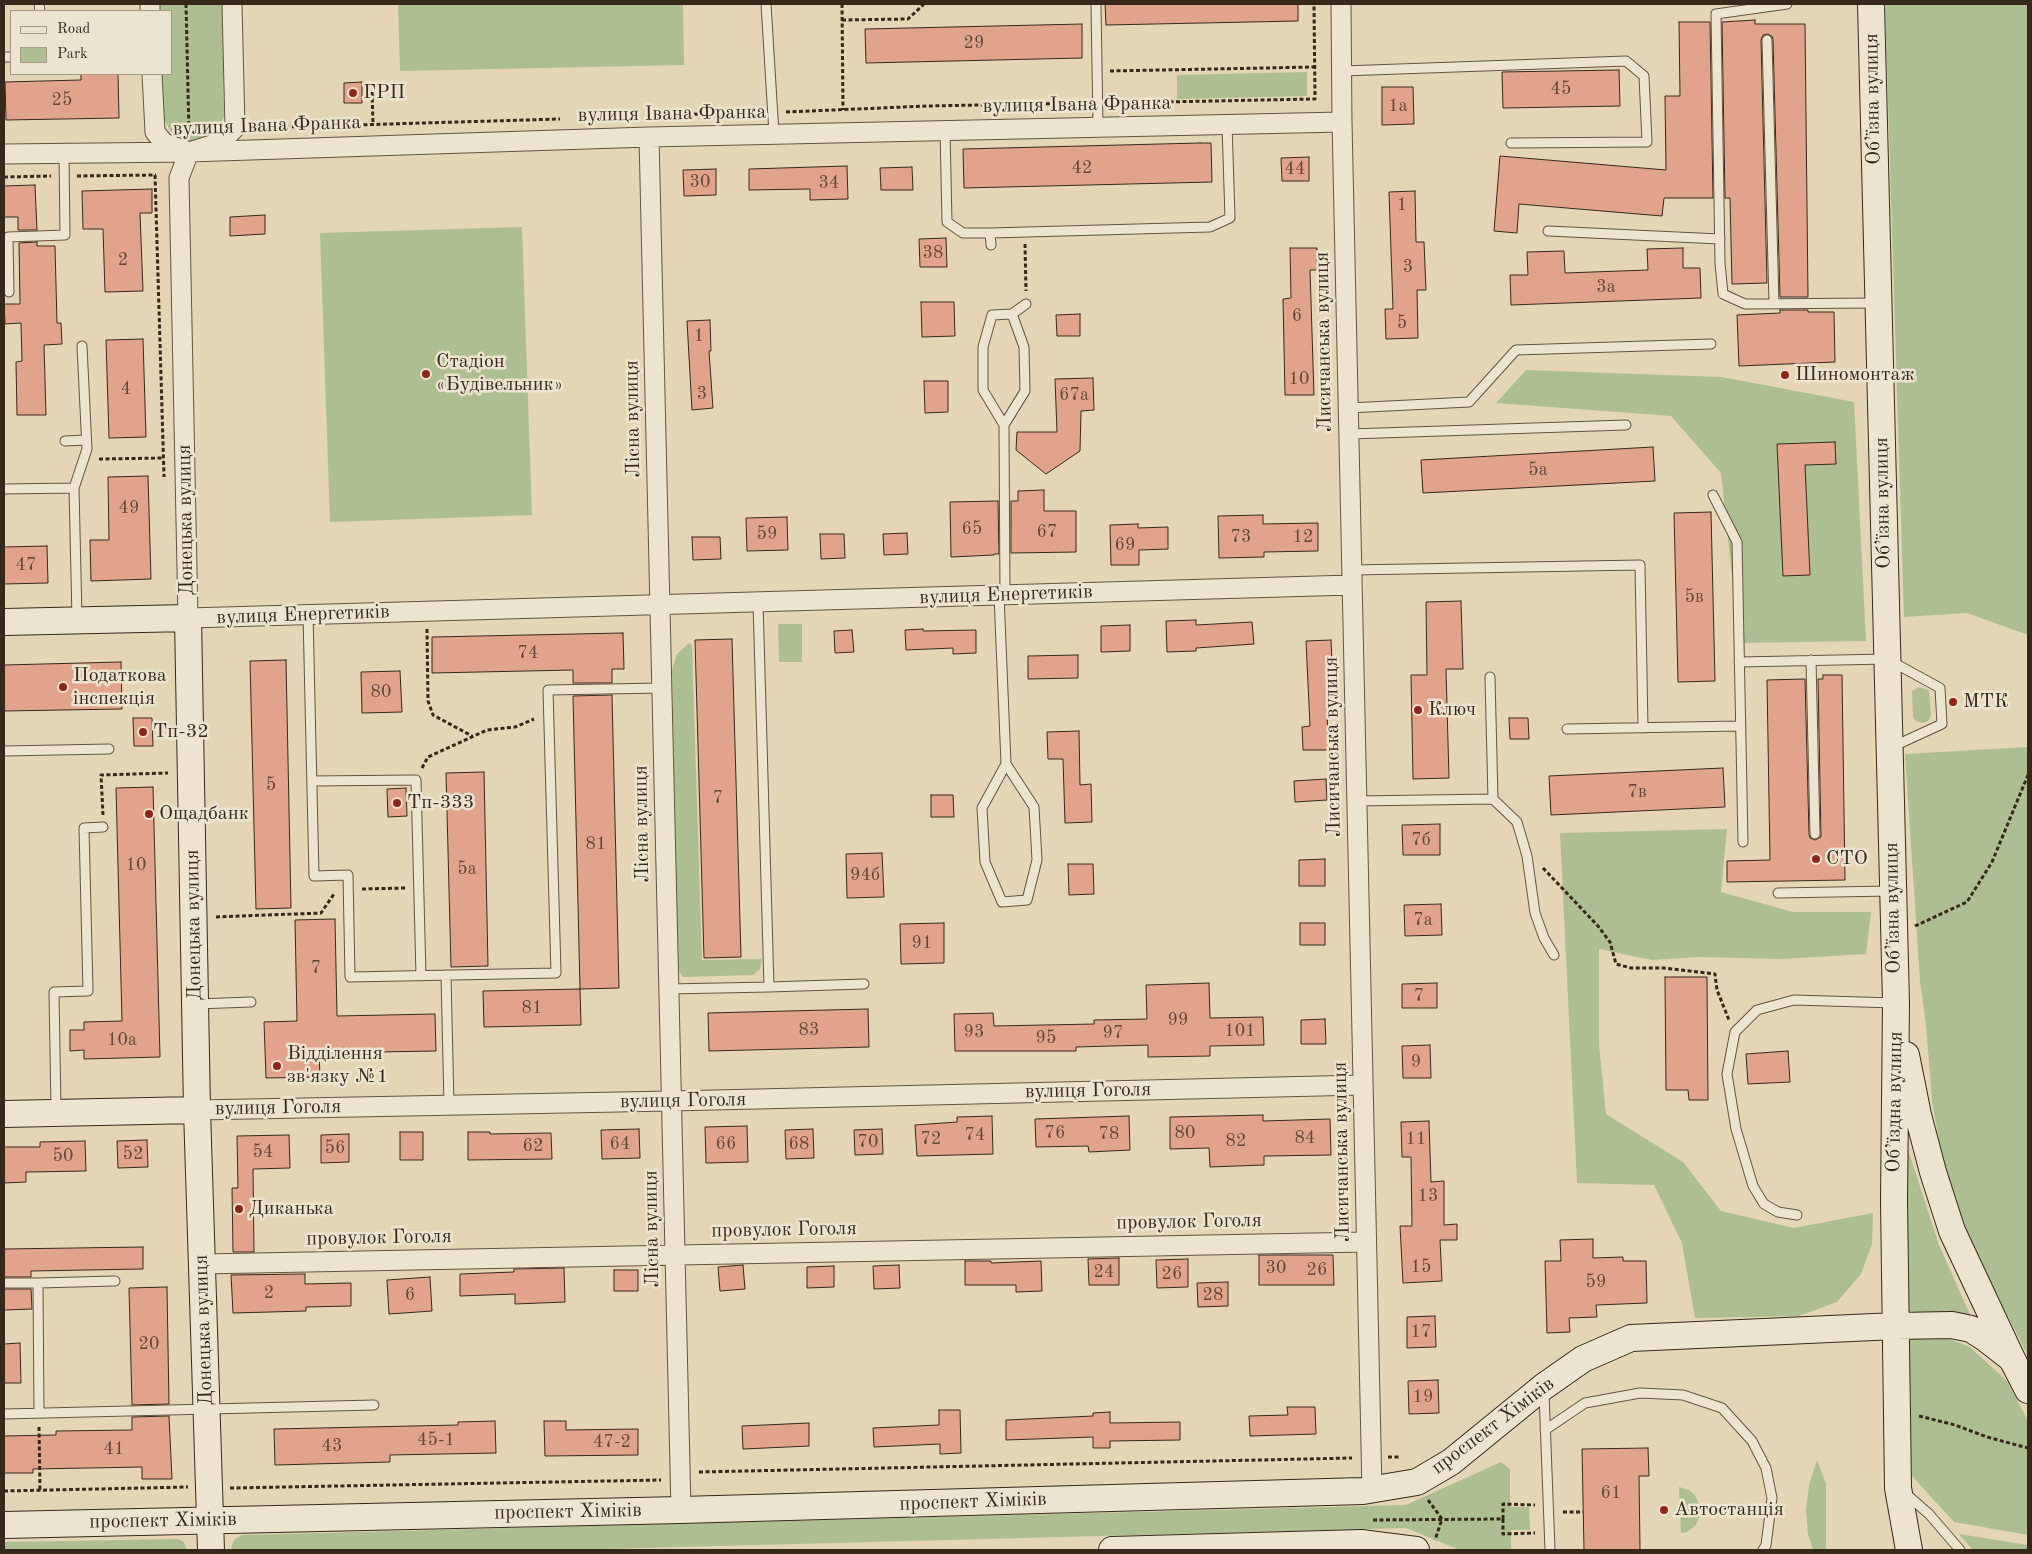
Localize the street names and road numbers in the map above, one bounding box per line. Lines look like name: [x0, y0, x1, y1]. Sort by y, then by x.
street label: Об’їзна вулиця: [1860, 33, 1886, 165]
street label: вулиця Івана Франка: [983, 91, 1171, 119]
street label: вулиця Івана Франка: [578, 100, 766, 128]
street label: вулиця Івана Франка: [172, 111, 362, 141]
street label: Лисичанська вулиця: [1310, 252, 1338, 432]
street label: Лісна вулиця: [620, 360, 646, 478]
street label: Об’їзна вулиця: [1870, 437, 1896, 569]
street label: Донецька вулиця: [173, 444, 199, 596]
street label: вулиця Енергетиків: [919, 580, 1093, 610]
street label: вулиця Енергетиків: [216, 600, 390, 630]
street label: Лисичанська вулиця: [1319, 657, 1347, 837]
street label: Лісна вулиця: [629, 765, 655, 883]
street label: Об’їзна вулиця: [1880, 842, 1906, 974]
street label: Донецька вулиця: [181, 849, 207, 1001]
street label: Об’їздна вулиця: [1882, 1031, 1908, 1173]
street label: Лисичанська вулиця: [1328, 1062, 1356, 1242]
street label: вулиця Гоголя: [1025, 1078, 1151, 1104]
street label: вулиця Гоголя: [620, 1088, 746, 1114]
street label: вулиця Гоголя: [215, 1095, 341, 1121]
street label: Лісна вулиця: [639, 1170, 665, 1288]
street label: провулок Гоголя: [1116, 1209, 1262, 1235]
street label: провулок Гоголя: [711, 1217, 857, 1243]
street label: провулок Гоголя: [306, 1225, 452, 1251]
street label: Донецька вулиця: [189, 1254, 219, 1406]
street label: проспект Хіміків: [1427, 1372, 1559, 1480]
street label: проспект Хіміків: [899, 1487, 1047, 1517]
street label: проспект Хіміків: [494, 1499, 642, 1525]
street label: проспект Хіміків: [89, 1508, 237, 1534]

